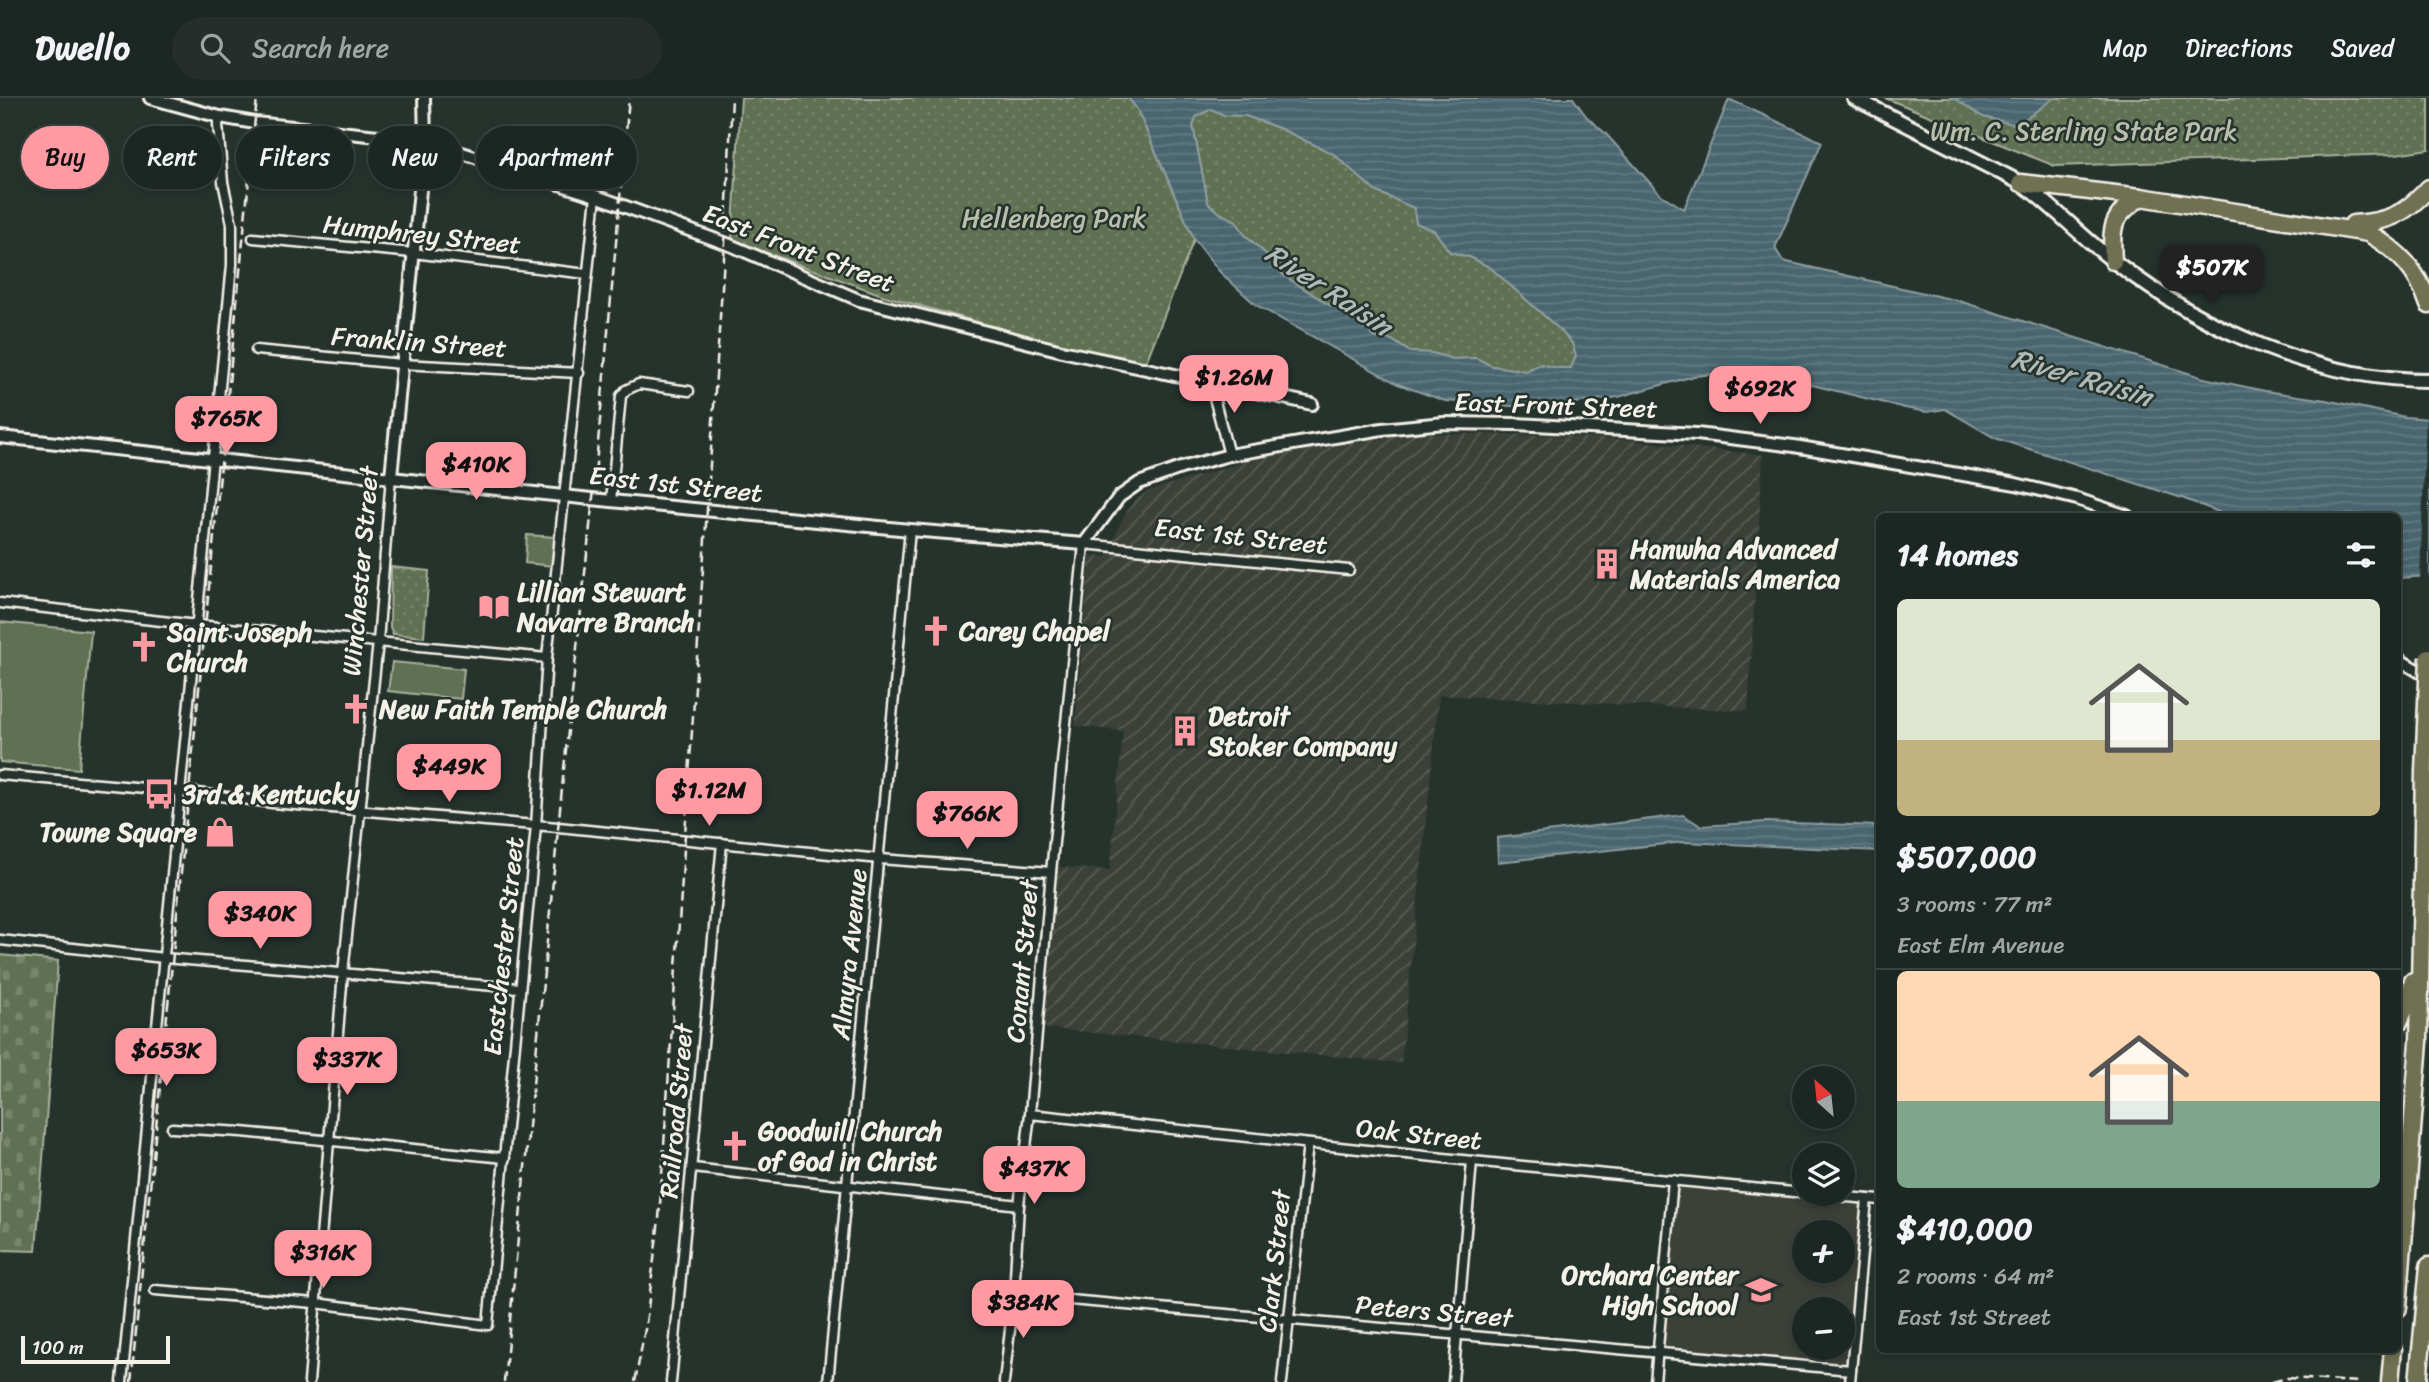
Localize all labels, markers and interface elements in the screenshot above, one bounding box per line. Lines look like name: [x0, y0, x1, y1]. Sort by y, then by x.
search box: [172, 17, 662, 80]
text: Dwello: [35, 19, 130, 77]
text: Search here: [252, 25, 389, 71]
text: Map: [2103, 27, 2147, 69]
text: Directions: [2185, 27, 2293, 69]
text: Saved: [2331, 27, 2394, 69]
icon: search: [196, 29, 234, 67]
park label: Wm. C. Sterling State Park: [1930, 108, 2238, 154]
chip: Buy: [21, 126, 109, 189]
chip: Rent: [123, 126, 222, 189]
chip: Filters: [236, 126, 354, 189]
chip: New: [368, 126, 462, 189]
chip: Apartment: [476, 126, 637, 189]
street label: East Front Street: [696, 190, 902, 306]
park label: Hellenberg Park: [962, 195, 1147, 241]
street label: Humphrey Street: [321, 201, 523, 267]
water label: River Raisin: [1255, 230, 1405, 351]
pin: $507K: [2163, 246, 2261, 305]
text: $507K: [2176, 247, 2248, 288]
street label: Franklin Street: [330, 313, 508, 371]
water label: River Raisin: [2006, 334, 2161, 422]
pin: $1.26M: [1177, 356, 1291, 415]
text: $1.26M: [1195, 357, 1273, 398]
pin: $692K: [1711, 366, 1809, 426]
text: $692K: [1725, 368, 1795, 409]
street label: East Front Street: [1454, 378, 1658, 432]
pin: $765K: [177, 396, 275, 456]
text: $765K: [191, 398, 261, 439]
pin: $410K: [427, 442, 525, 502]
text: $410K: [442, 444, 510, 485]
street label: East 1st Street: [587, 452, 765, 516]
street label: Winchester Street: [328, 463, 392, 678]
street label: East 1st Street: [1152, 504, 1330, 568]
place label: Hanwha Advanced Materials America: [1629, 526, 1840, 602]
text: 14 homes: [1897, 528, 2018, 582]
icon: filters: [2342, 536, 2380, 574]
building icon: Hanwha Advanced Materials America: [1590, 547, 1624, 581]
place label: Lillian Stewart Navarre Branch: [516, 569, 695, 645]
library icon: Lillian Stewart Navarre Branch: [477, 590, 511, 624]
place label: Carey Chapel: [958, 608, 1112, 654]
place label: Saint Joseph Church: [166, 609, 313, 685]
church icon: Carey Chapel: [919, 614, 953, 648]
church icon: Saint Joseph Church: [127, 630, 161, 664]
icon: home: [2076, 645, 2202, 771]
place label: New Faith Temple Church: [378, 686, 668, 732]
church icon: New Faith Temple Church: [339, 692, 373, 726]
place label: Detroit Stoker Company: [1207, 693, 1397, 769]
building icon: Detroit Stoker Company: [1168, 714, 1202, 748]
pin: $449K: [400, 744, 498, 804]
text: $449K: [413, 746, 485, 787]
pin: $1.12M: [652, 768, 766, 828]
text: $1.12M: [672, 770, 746, 811]
place label: 3rd & Kentucky: [181, 771, 360, 817]
bus stop icon: 3rd & Kentucky: [142, 777, 176, 811]
pin: $766K: [918, 792, 1016, 851]
text: $766K: [933, 793, 1001, 834]
place label: Towne Square: [40, 809, 198, 855]
shop icon: Towne Square: [203, 815, 237, 849]
text: $507,000: [1897, 830, 2037, 884]
street label: Eastchester Street: [469, 834, 537, 1058]
street label: Almyra Avenue: [817, 866, 881, 1043]
street label: Conant Street: [992, 876, 1052, 1044]
text: 3 rooms · 77 m²: [1897, 884, 2053, 925]
pin: $340K: [211, 892, 309, 951]
text: $340K: [224, 893, 296, 934]
text: East Elm Avenue: [1897, 925, 2064, 966]
icon: home: [2076, 1017, 2202, 1143]
street label: Railroad Street: [645, 1020, 707, 1200]
pin: $653K: [117, 1028, 215, 1088]
text: $653K: [131, 1030, 201, 1071]
pin: $337K: [298, 1038, 396, 1097]
text: $337K: [313, 1039, 381, 1080]
north arrow: [1792, 1066, 1855, 1129]
map controls: [1792, 1066, 1855, 1360]
street label: Oak Street: [1354, 1105, 1484, 1163]
place label: Goodwill Church of God in Christ: [758, 1108, 942, 1184]
church icon: Goodwill Church of God in Christ: [718, 1129, 752, 1163]
button: layers: [1792, 1143, 1855, 1206]
pin: $437K: [985, 1146, 1083, 1206]
text: $437K: [999, 1148, 1069, 1189]
street label: Clark Street: [1244, 1186, 1305, 1335]
text: $410,000: [1897, 1202, 2033, 1256]
button: +: [1792, 1220, 1855, 1283]
pin: $316K: [274, 1230, 372, 1290]
text: $316K: [290, 1232, 356, 1273]
place label: Orchard Center High School: [1561, 1252, 1740, 1328]
text: 2 rooms · 64 m²: [1897, 1256, 2054, 1297]
school or university icon: Orchard Center High School: [1744, 1273, 1778, 1307]
pin: $384K: [974, 1280, 1072, 1340]
street label: Peters Street: [1354, 1281, 1516, 1341]
text: $384K: [988, 1282, 1058, 1323]
button: −: [1792, 1297, 1855, 1360]
text: East 1st Street: [1897, 1297, 2051, 1338]
text: 100 m: [32, 1331, 84, 1364]
scale bar: [21, 1333, 170, 1365]

